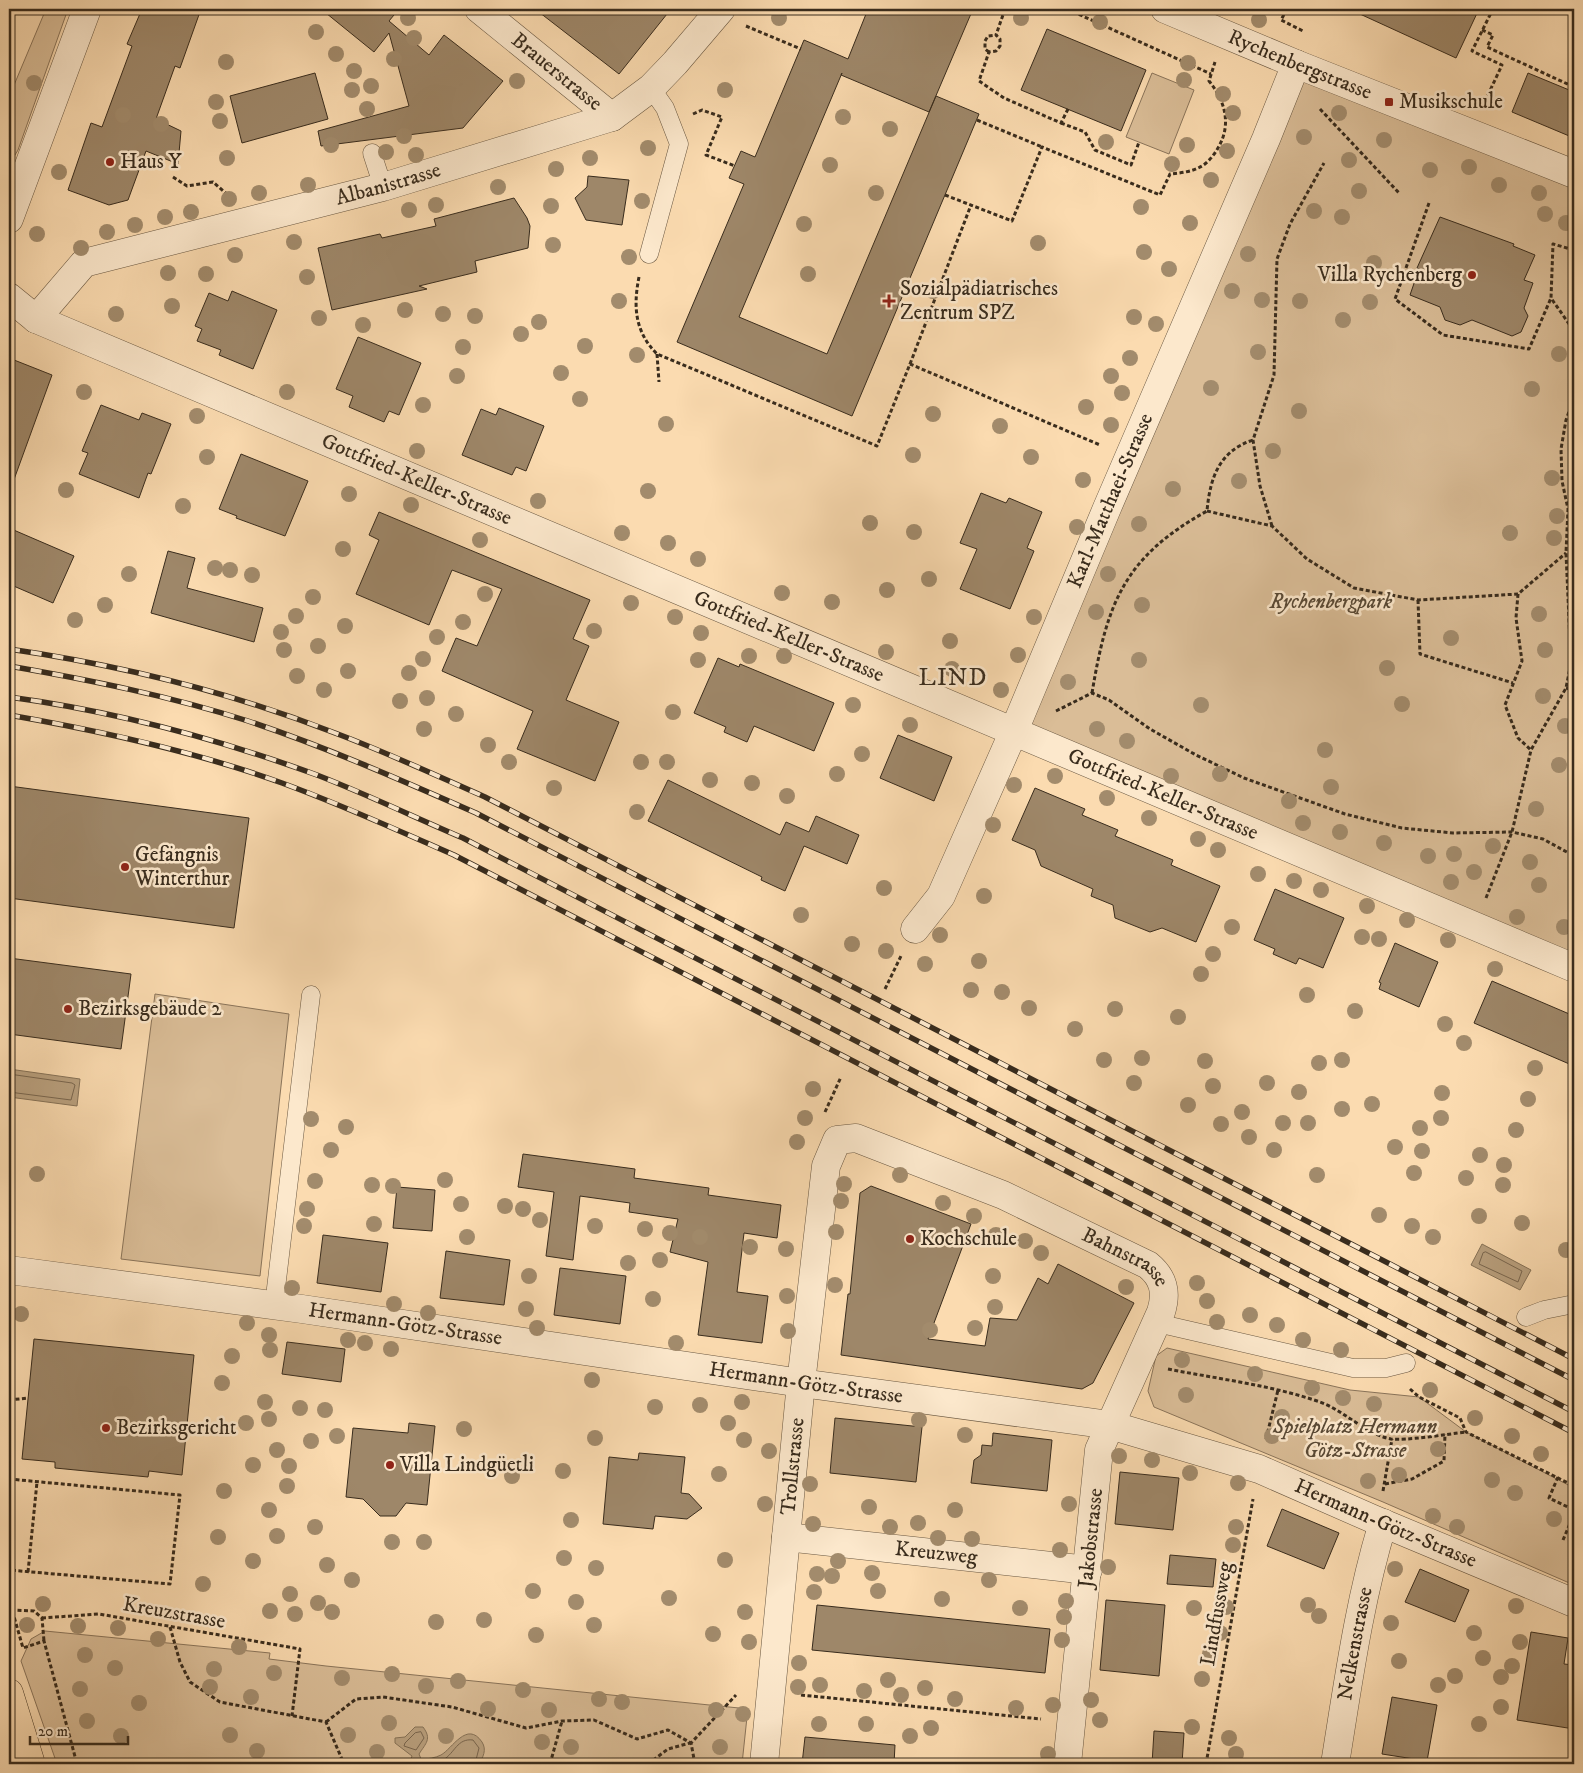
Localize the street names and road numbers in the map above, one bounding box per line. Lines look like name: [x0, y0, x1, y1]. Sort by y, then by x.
street label: Rychenbergstrasse: [1224, 24, 1376, 106]
street label: Brauerstrasse: [506, 27, 608, 117]
street label: Albanistrasse: [333, 157, 444, 212]
street label: Karl-Matthaei-Strasse: [1062, 409, 1159, 592]
street label: Gottfried-Keller-Strasse: [318, 428, 516, 531]
street label: Gottfried-Keller-Strasse: [690, 585, 888, 688]
street label: Gottfried-Keller-Strasse: [1064, 743, 1262, 846]
street label: Bahnstrasse: [1078, 1222, 1175, 1291]
street label: Hermann-Götz-Strasse: [307, 1297, 504, 1352]
street label: Hermann-Götz-Strasse: [707, 1357, 905, 1410]
street label: Trollstrasse: [775, 1416, 811, 1516]
street label: Hermann-Götz-Strasse: [1290, 1473, 1481, 1574]
street label: Jakobstrasse: [1073, 1486, 1109, 1591]
street label: Kreuzweg: [893, 1536, 979, 1571]
street label: Lindfussweg: [1195, 1559, 1239, 1668]
street label: Nelkenstrasse: [1332, 1584, 1379, 1702]
street label: Kreuzstrasse: [121, 1591, 228, 1635]

